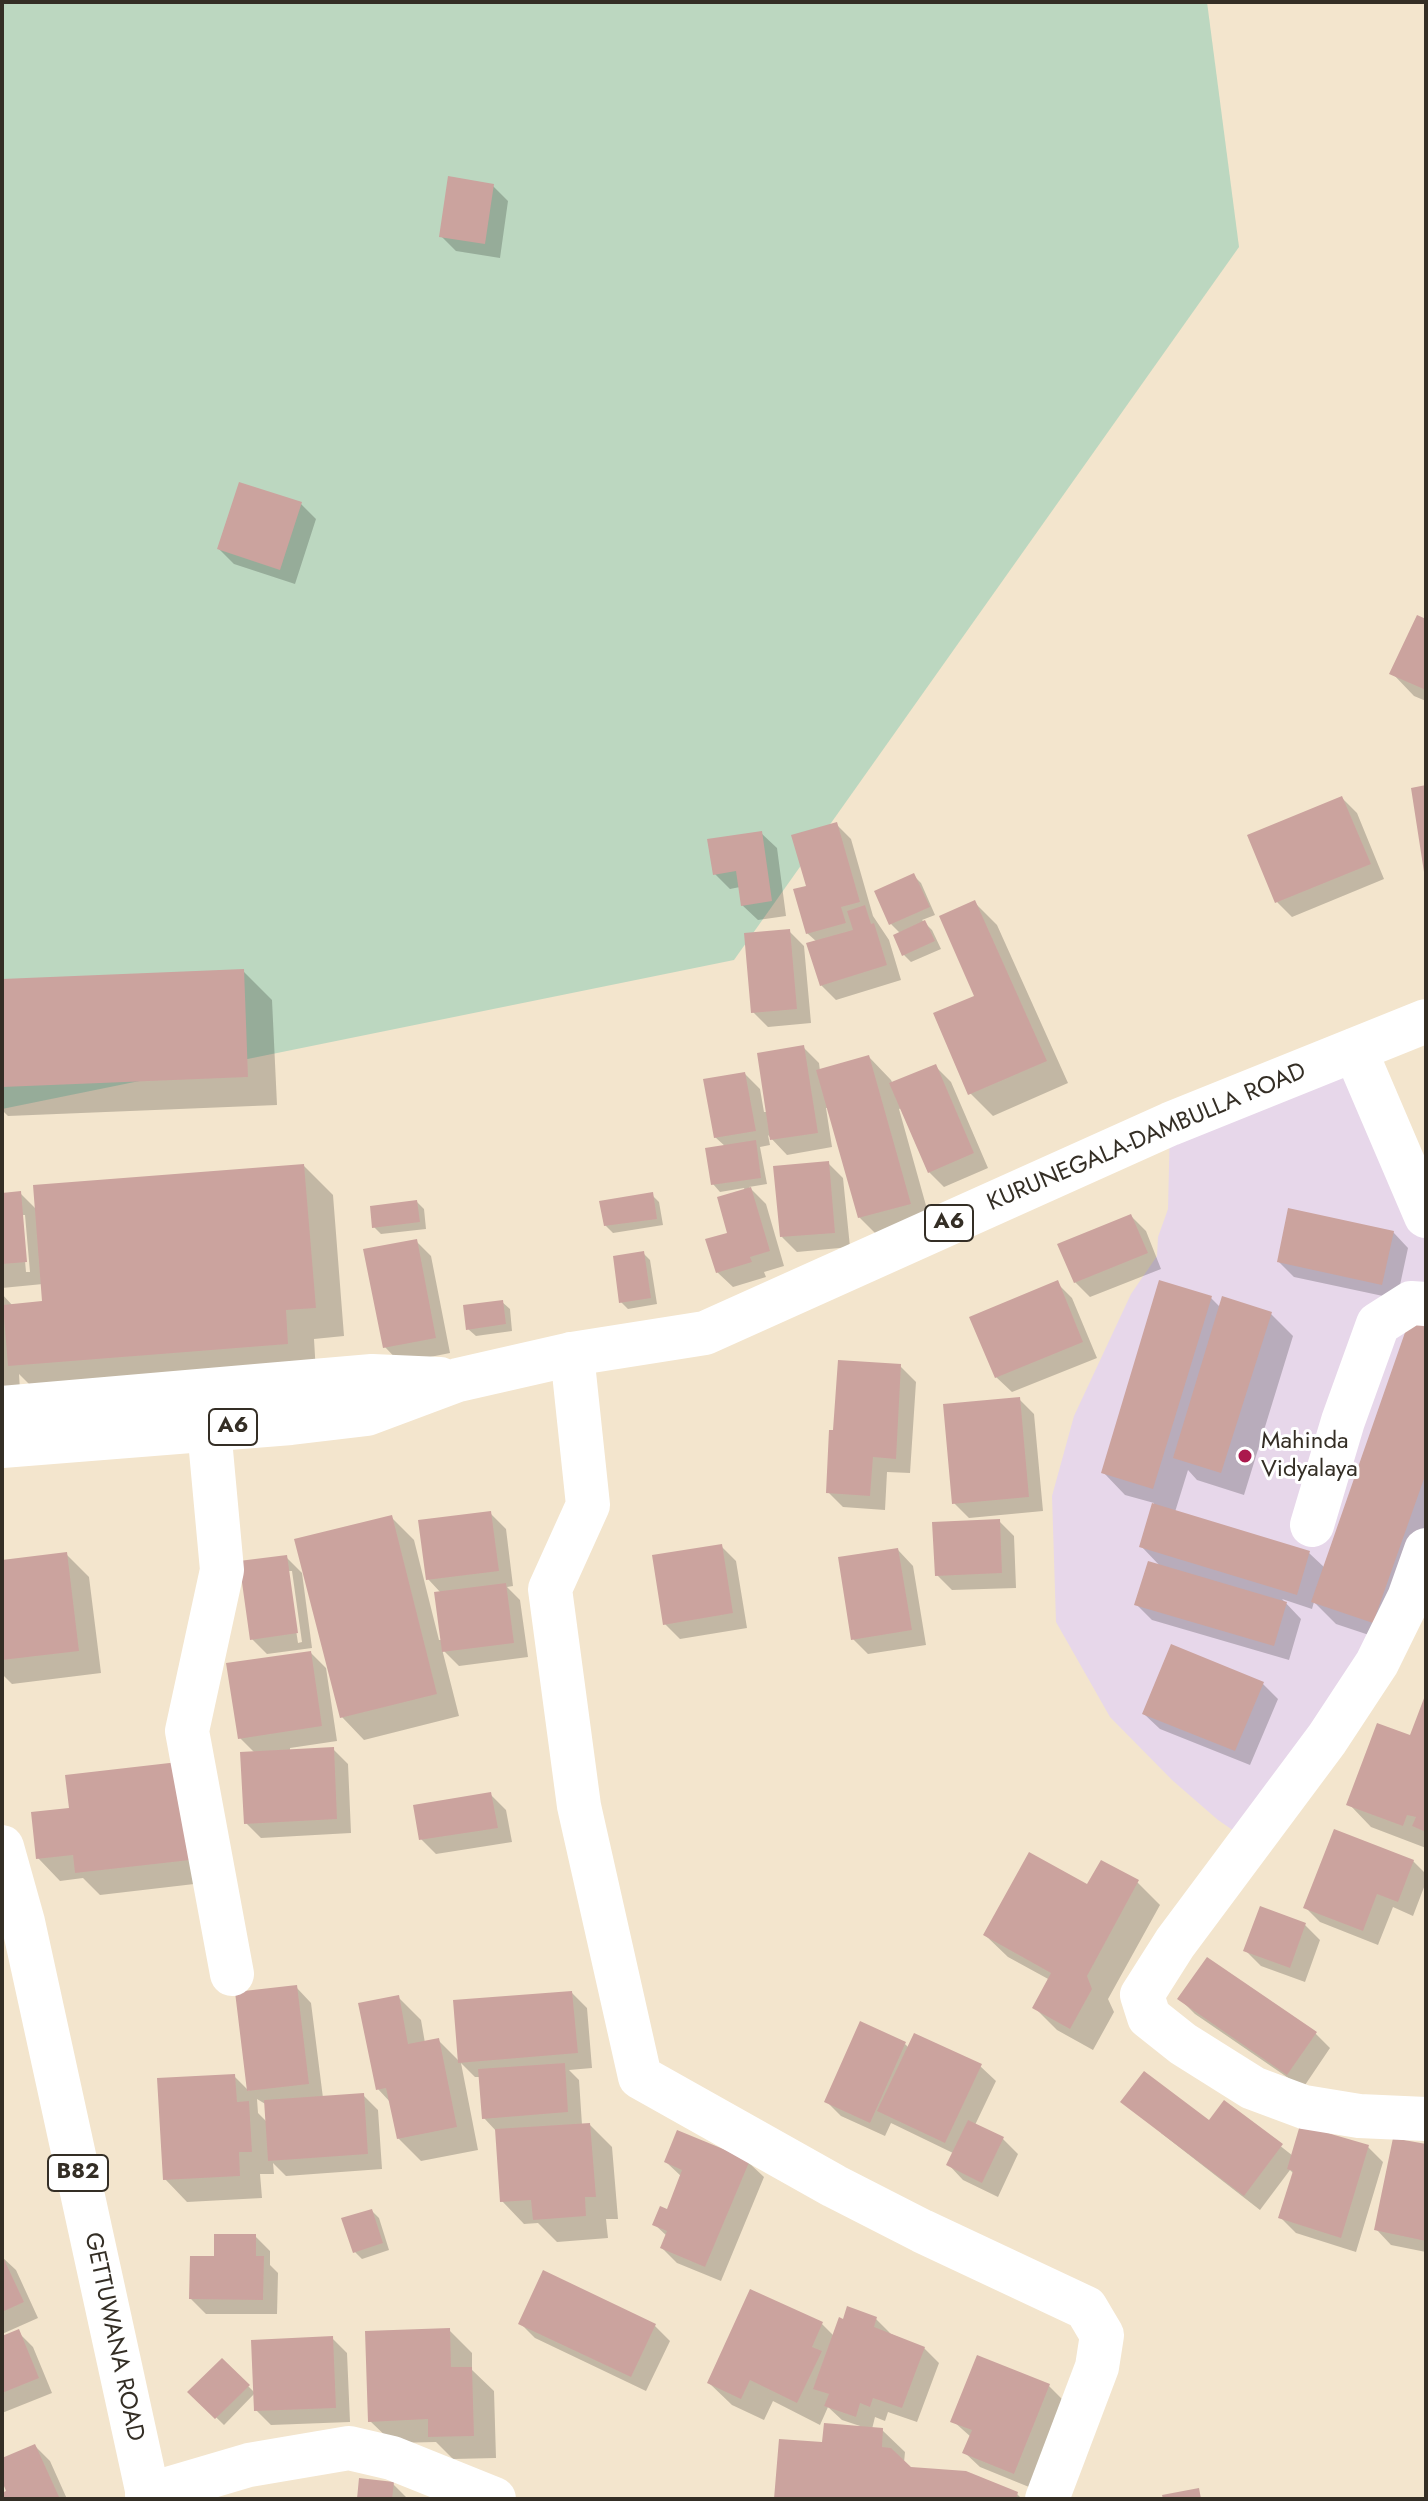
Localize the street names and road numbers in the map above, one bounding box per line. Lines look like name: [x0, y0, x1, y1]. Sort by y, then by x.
street label: KURUNEGALA-DAMBULLA ROAD: [983, 1058, 1311, 1218]
road number: A6: [925, 1205, 973, 1241]
road number: A6: [209, 1409, 257, 1445]
road number: B82: [48, 2155, 108, 2191]
street label: GETTUWANA ROAD: [77, 2230, 149, 2444]

